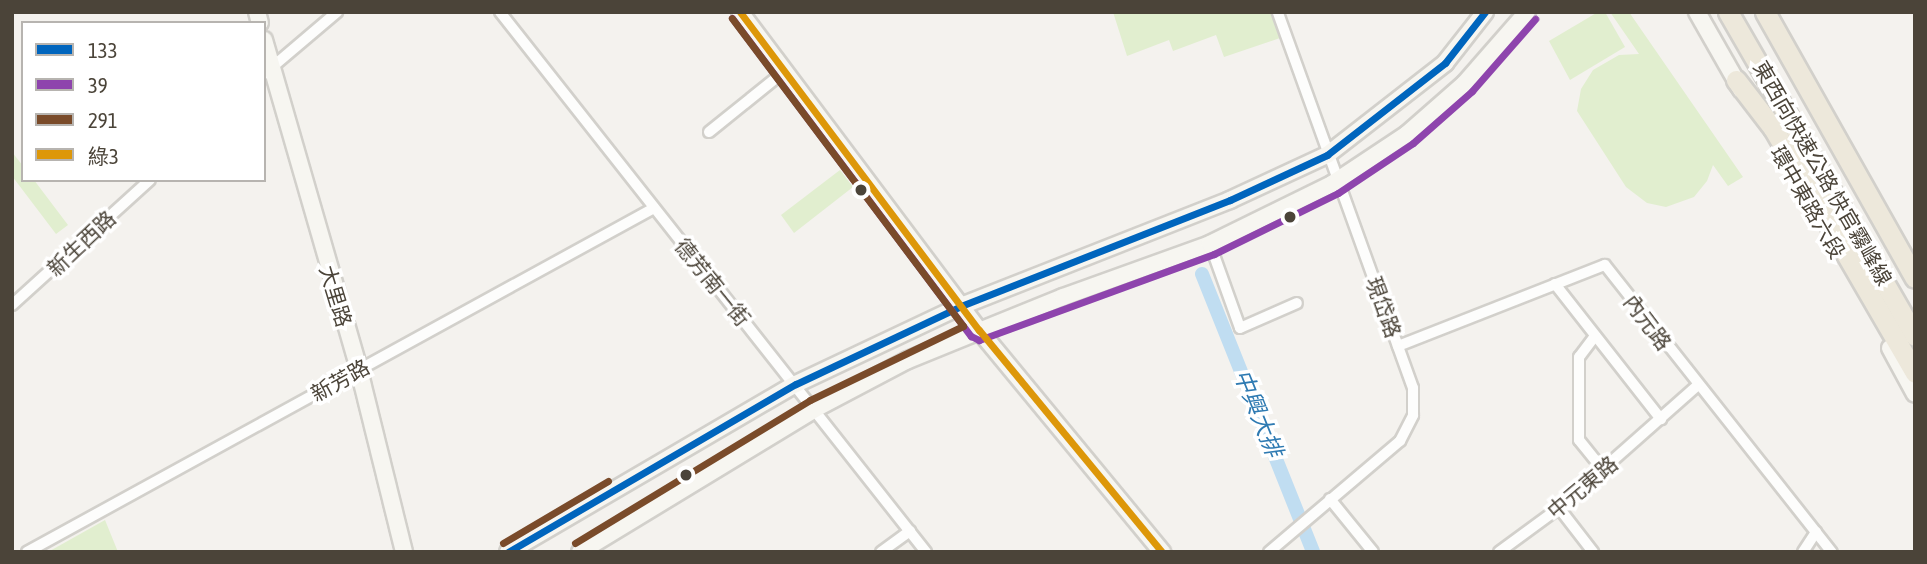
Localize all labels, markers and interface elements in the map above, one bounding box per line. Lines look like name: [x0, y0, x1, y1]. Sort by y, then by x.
legend: [21, 21, 266, 182]
text: 133: [88, 38, 118, 62]
street label: 東西向快速公路 快官霧峰線: [1748, 56, 1898, 290]
text: 39: [88, 73, 108, 97]
text: 291: [88, 108, 118, 132]
street label: 環中東路六段: [1766, 141, 1850, 263]
text: 綠3: [88, 144, 119, 168]
unlabelled marker: [854, 183, 868, 197]
street label: 新生西路: [42, 205, 120, 281]
unlabelled marker: [1283, 210, 1297, 224]
street label: 德芳南一街: [670, 233, 756, 331]
street label: 大里路: [315, 262, 357, 330]
street label: 現岱路: [1361, 273, 1407, 341]
street label: 內元路: [1619, 289, 1677, 355]
street label: 新芳路: [306, 354, 374, 406]
water label: 中興大排: [1228, 365, 1288, 461]
street label: 中元東路: [1542, 450, 1622, 524]
unlabelled marker: [679, 468, 693, 482]

